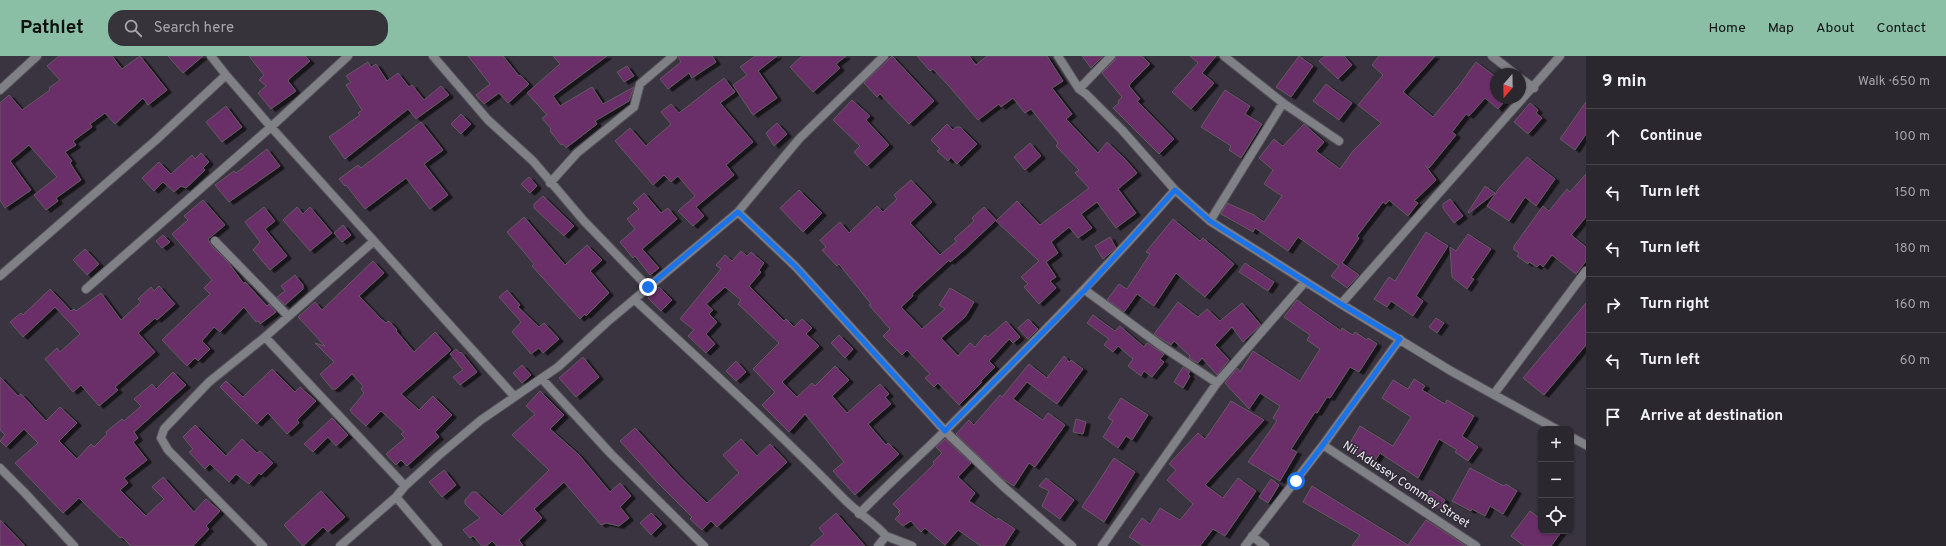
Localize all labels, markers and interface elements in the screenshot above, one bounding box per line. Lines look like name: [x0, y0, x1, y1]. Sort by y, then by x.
search box: [108, 10, 388, 46]
text: Pathlet: [20, 16, 84, 40]
icon: search: [122, 17, 144, 39]
text: Search here: [154, 19, 234, 38]
text: Home: [1709, 20, 1746, 37]
text: Map: [1768, 20, 1794, 37]
text: About: [1816, 20, 1855, 37]
text: Contact: [1877, 20, 1926, 37]
north arrow: [1490, 68, 1526, 104]
text: 9 min: [1602, 71, 1646, 93]
text: Walk · 650 m: [1858, 74, 1930, 90]
icon: ahead: [1602, 126, 1624, 148]
text: Continue: [1640, 127, 1702, 146]
text: 100 m: [1894, 129, 1930, 145]
icon: left: [1602, 182, 1624, 204]
text: Turn left: [1640, 183, 1700, 202]
text: 150 m: [1895, 185, 1930, 201]
icon: left: [1602, 238, 1624, 260]
text: Turn left: [1640, 239, 1700, 258]
text: 180 m: [1895, 241, 1930, 257]
route end: [639, 278, 657, 296]
icon: right: [1602, 294, 1624, 316]
text: Turn right: [1640, 295, 1709, 314]
text: 160 m: [1895, 297, 1930, 313]
icon: left: [1602, 350, 1624, 372]
text: Turn left: [1640, 351, 1700, 370]
text: 60 m: [1900, 353, 1930, 369]
icon: arrive: [1602, 406, 1624, 428]
text: Arrive at destination: [1640, 407, 1783, 426]
map controls: [1538, 426, 1574, 534]
button: +: [1538, 426, 1574, 462]
street label: Nii Adussey Commey Street: [1339, 438, 1473, 532]
button: −: [1538, 462, 1574, 498]
route start: [1287, 472, 1305, 490]
button: locate: [1538, 498, 1574, 534]

